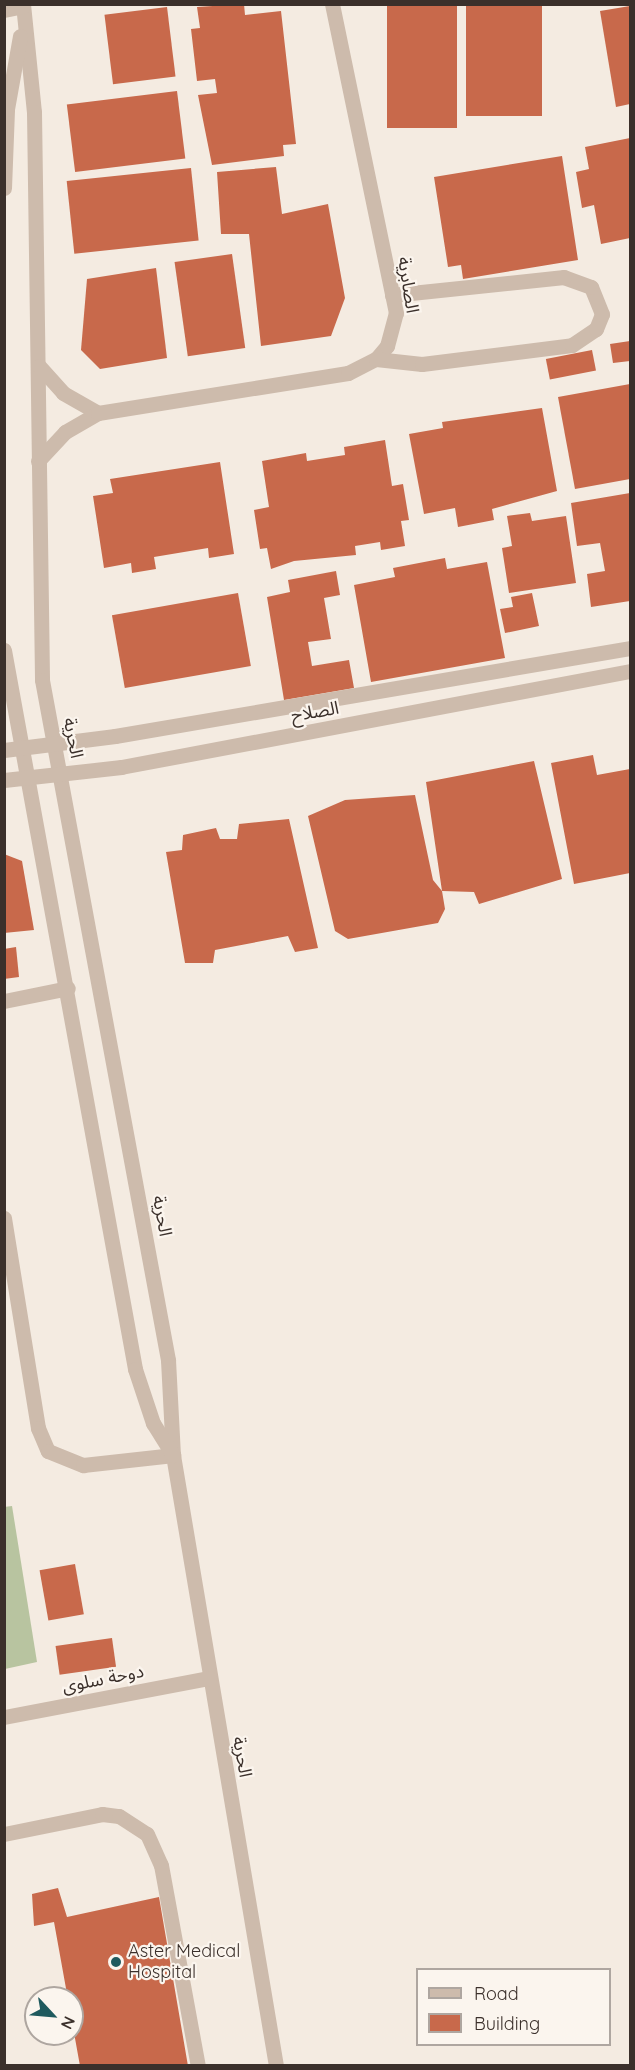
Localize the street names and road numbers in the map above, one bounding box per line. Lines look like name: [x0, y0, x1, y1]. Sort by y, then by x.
street label: الصابرية: [393, 255, 423, 315]
street label: الصلاح: [289, 697, 341, 727]
street label: الحرية: [58, 716, 88, 760]
street label: الحرية: [148, 1194, 176, 1238]
street label: دوحة سلوى: [60, 1661, 146, 1697]
street label: الحرية: [228, 1735, 256, 1779]

